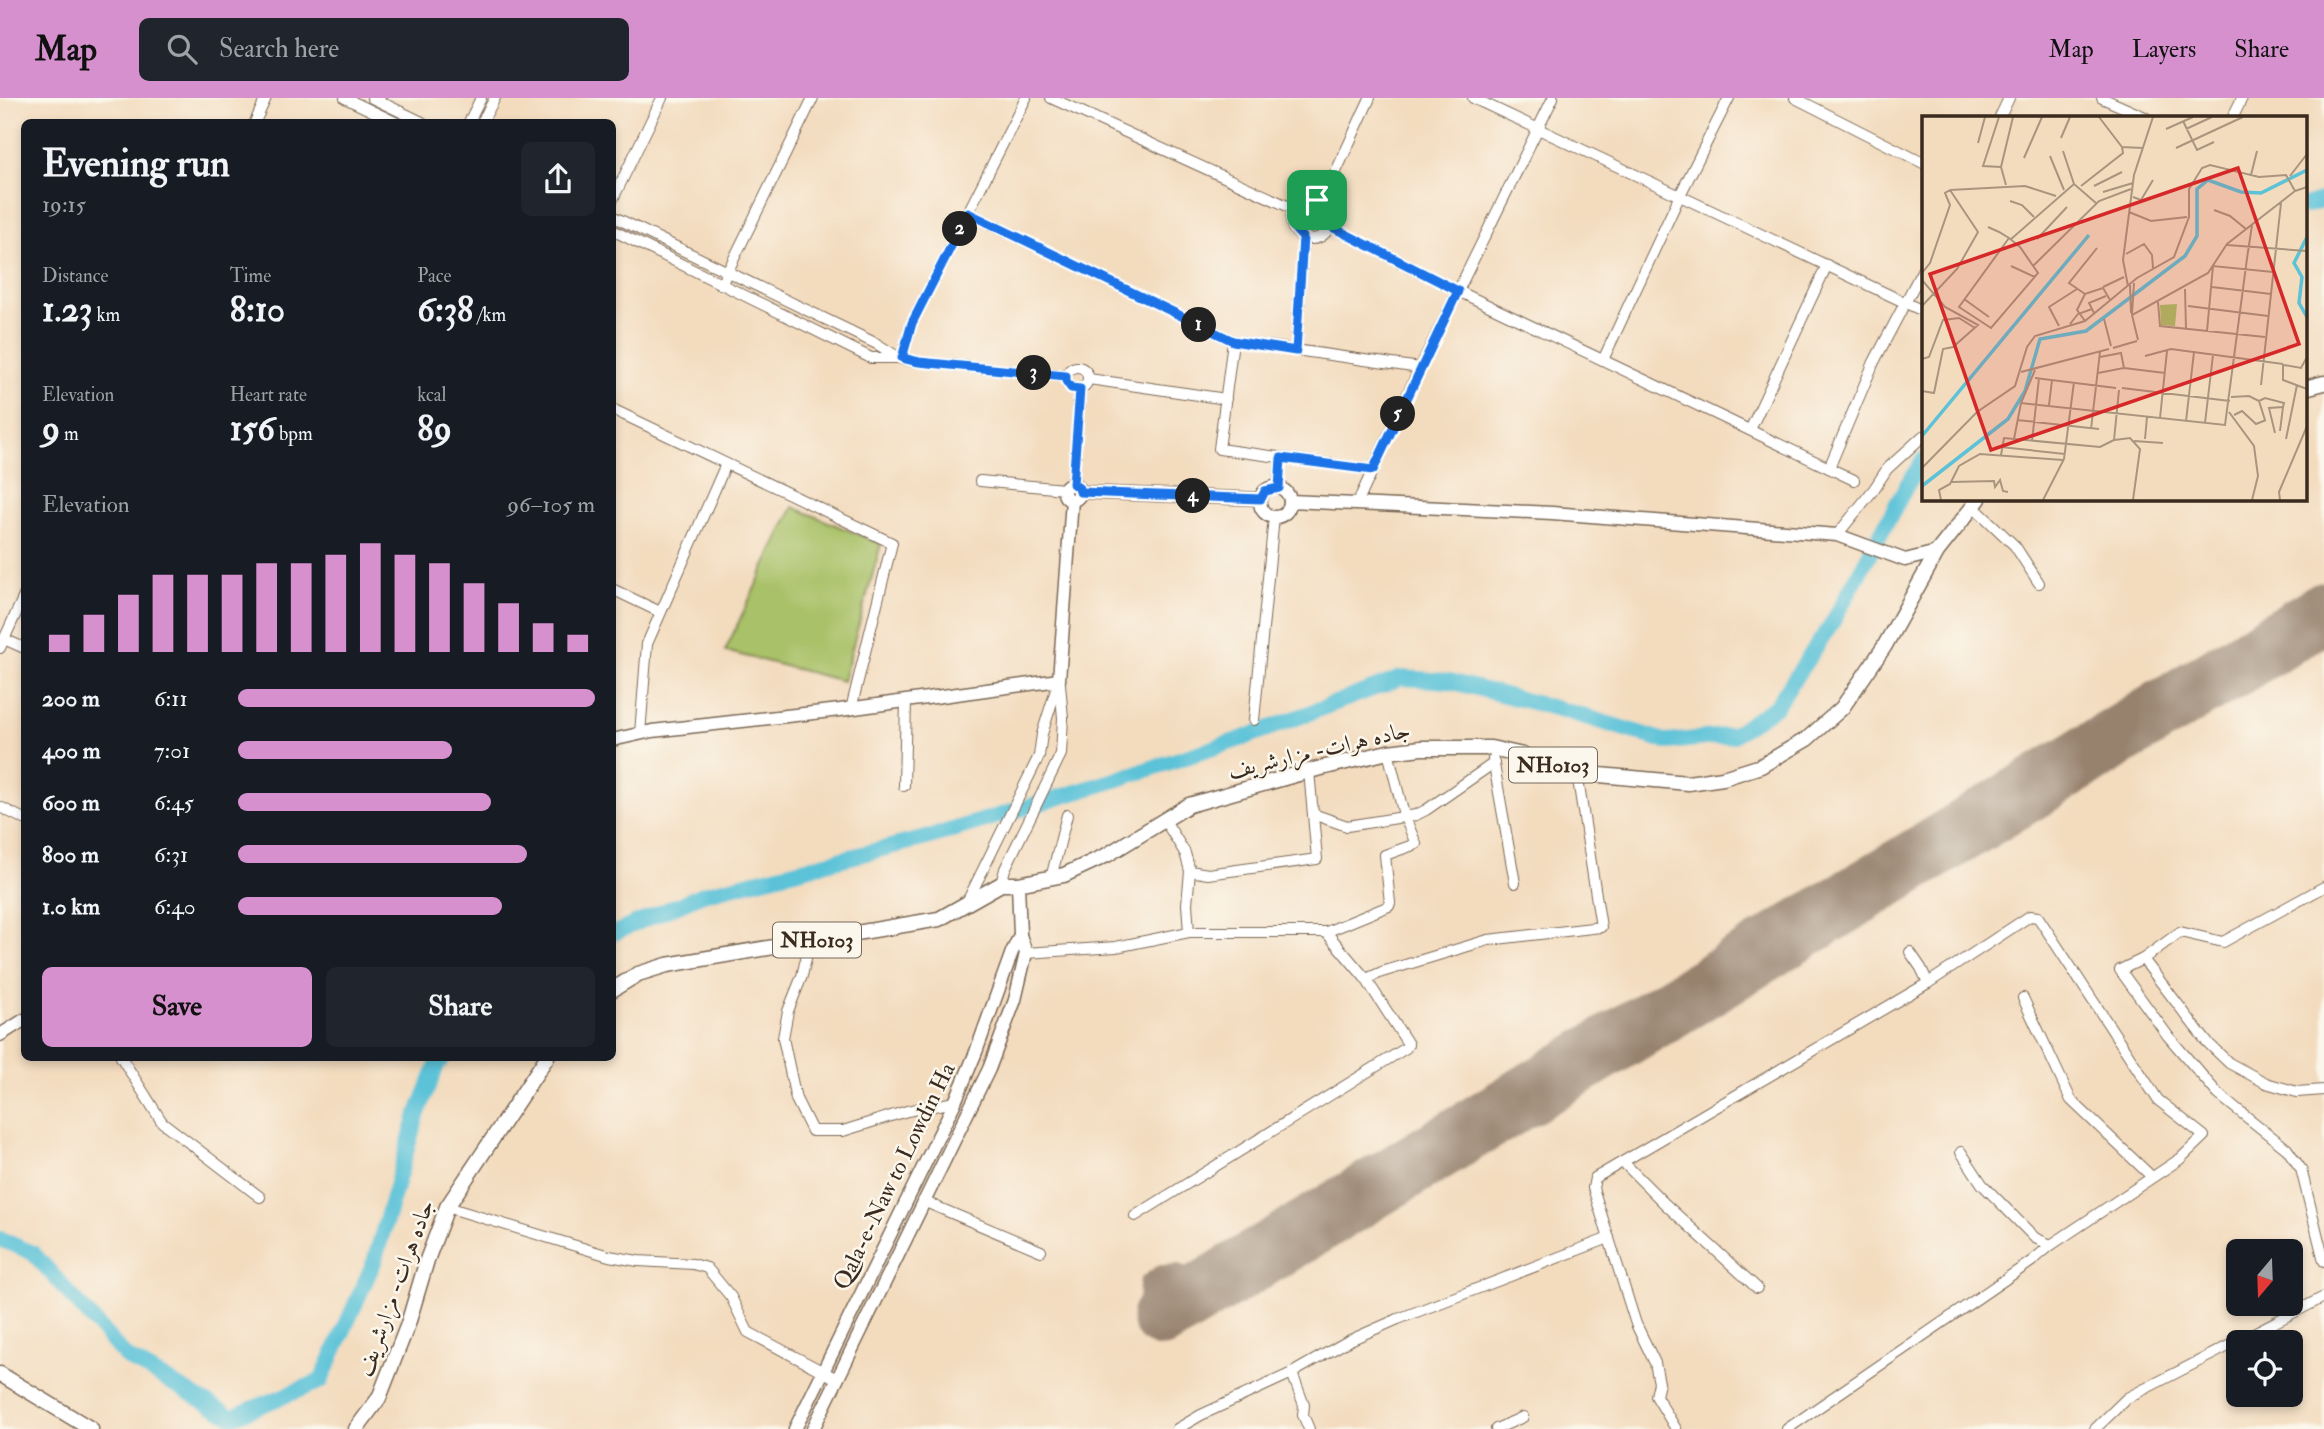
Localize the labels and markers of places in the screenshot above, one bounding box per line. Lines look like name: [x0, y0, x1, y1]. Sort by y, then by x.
pin: [1287, 170, 1347, 230]
pin: 2: [942, 212, 978, 246]
pin: 1: [1182, 308, 1216, 342]
pin: 3: [1016, 356, 1052, 390]
pin: 5: [1380, 396, 1416, 432]
pin: 4: [1176, 478, 1210, 514]

